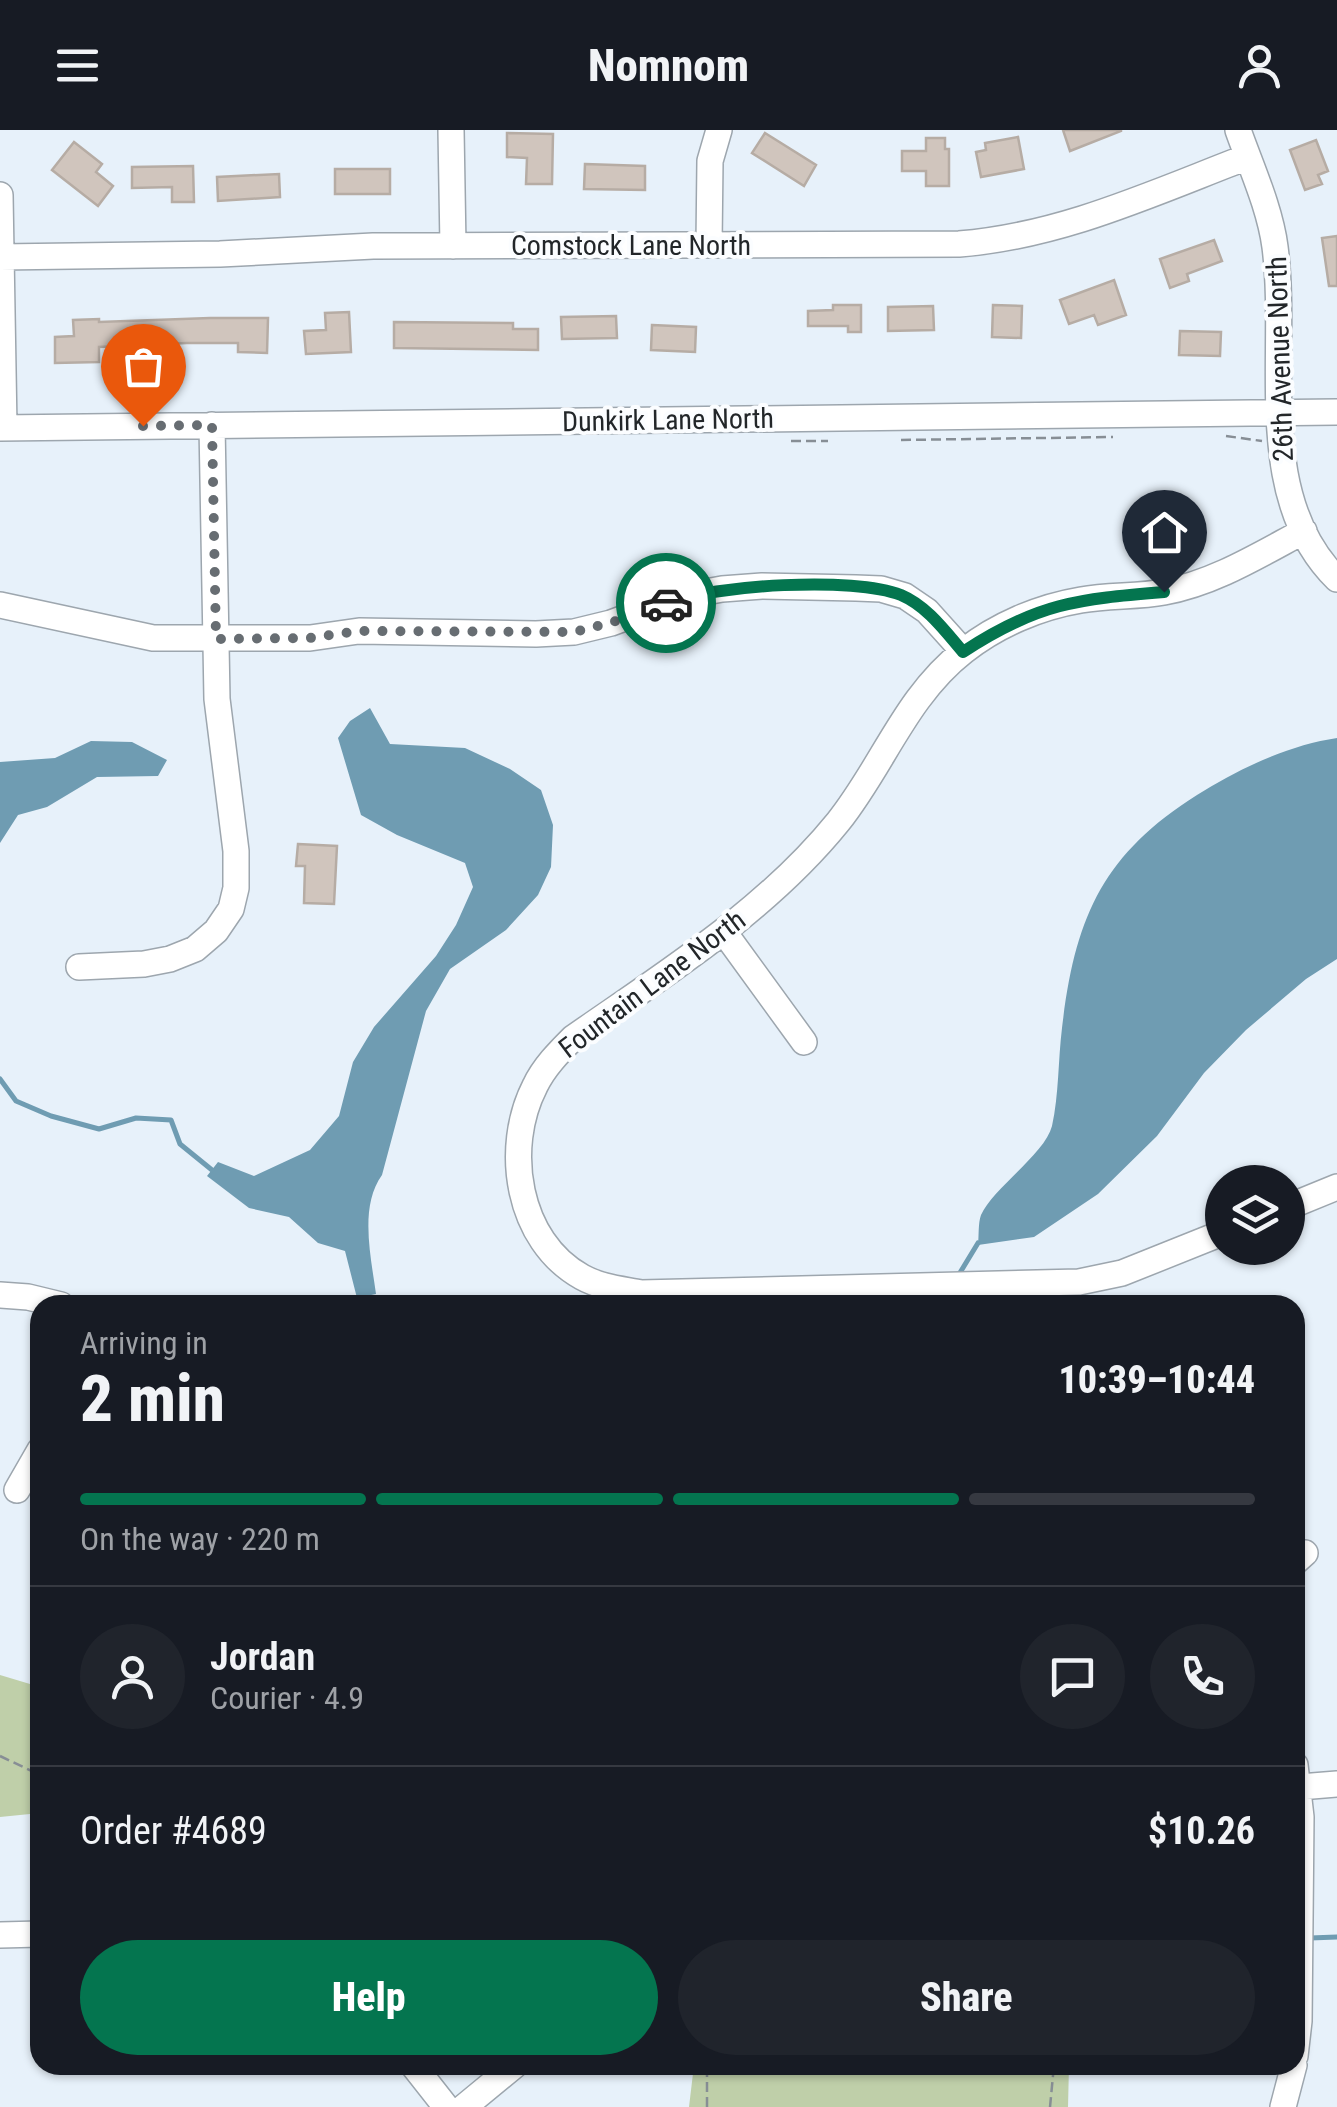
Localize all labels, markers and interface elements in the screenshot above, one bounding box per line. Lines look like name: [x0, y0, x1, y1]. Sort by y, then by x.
icon: menu: [50, 38, 105, 93]
icon: person: [1232, 38, 1287, 93]
text: Nomnom: [588, 39, 749, 92]
street label: Comstock Lane North: [511, 229, 751, 262]
street label: 26th Avenue North: [1260, 256, 1300, 462]
pin: [101, 324, 186, 427]
icon: bag: [116, 339, 171, 394]
street label: Dunkirk Lane North: [562, 402, 774, 438]
pin: [1122, 490, 1207, 593]
icon: home: [1137, 505, 1192, 560]
courier: [616, 553, 716, 653]
icon: car: [639, 576, 694, 631]
street label: Fountain Lane North: [552, 903, 752, 1065]
map controls: [1205, 1165, 1305, 1265]
button: layers: [1205, 1165, 1305, 1265]
text: Arriving in: [80, 1324, 208, 1362]
text: 10:39–10:44: [1058, 1358, 1255, 1402]
text: 2 min: [80, 1361, 225, 1437]
text: On the way · 220 m: [80, 1520, 320, 1558]
button: person: [80, 1624, 185, 1729]
button: chat: [1020, 1624, 1125, 1729]
button: phone: [1150, 1624, 1255, 1729]
text: Jordan: [210, 1635, 315, 1679]
text: Courier · 4.9: [210, 1679, 364, 1717]
text: Order #4689: [80, 1809, 267, 1853]
text: $10.26: [1148, 1809, 1255, 1853]
button: Help: [80, 1940, 658, 2055]
button: Share: [678, 1940, 1255, 2055]

